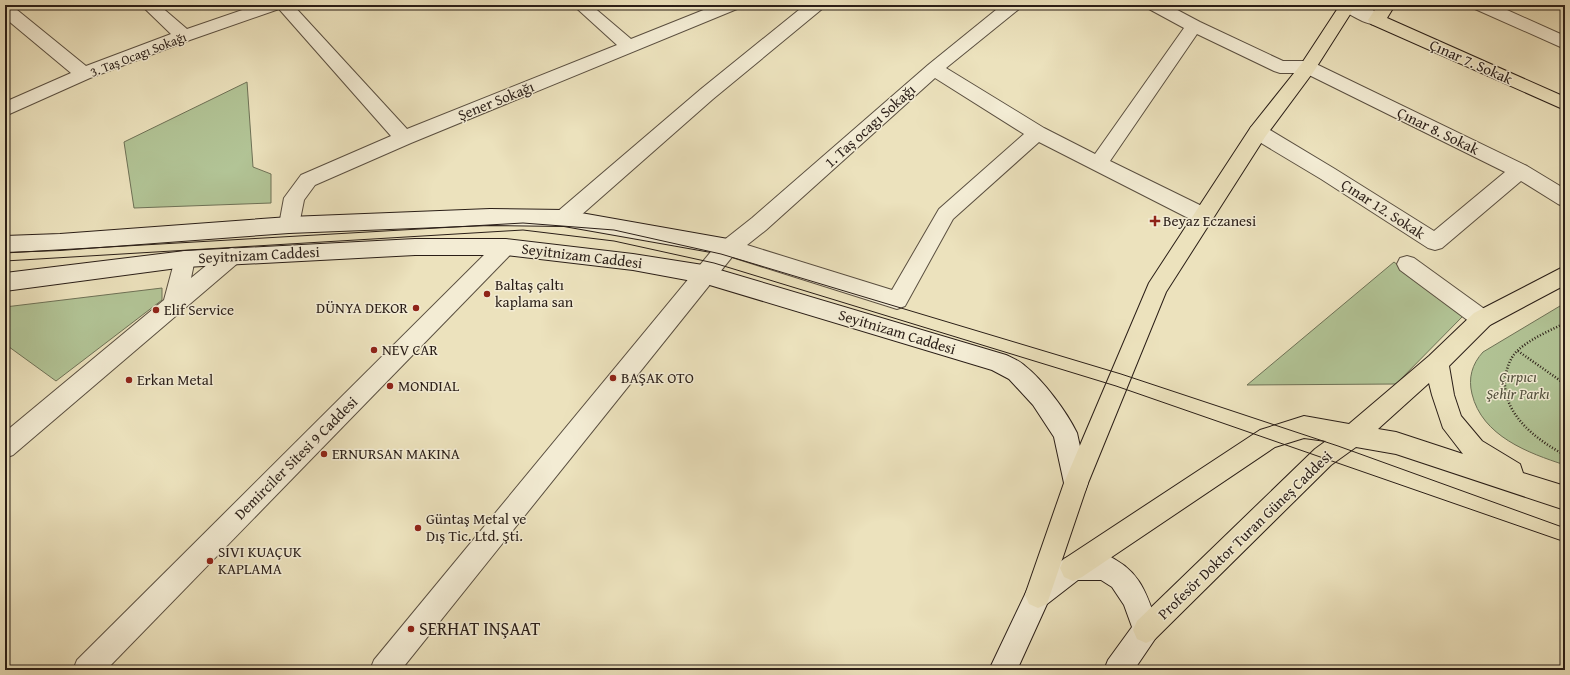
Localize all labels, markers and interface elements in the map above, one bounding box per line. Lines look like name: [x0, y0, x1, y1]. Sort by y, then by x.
street label: 3. Taş Ocagı Sokağı: [87, 27, 189, 82]
street label: Çınar 7. Sokak: [1426, 34, 1516, 89]
street label: Şener Sokağı: [454, 76, 537, 125]
street label: 1. Taş ocagı Sokağı: [820, 79, 920, 172]
street label: Çınar 8. Sokak: [1394, 102, 1483, 160]
street label: Çınar 12. Sokak: [1337, 174, 1430, 244]
place label: Beyaz Eczanesi: [1163, 210, 1256, 231]
marker: Beyaz Eczanesi: [1150, 216, 1160, 226]
street label: Seyitnizam Caddesi: [520, 238, 644, 273]
street label: Seyitnizam Caddesi: [198, 241, 320, 268]
place label: Baltaş çaltı kaplama san: [495, 274, 574, 312]
marker: Baltaş çaltı kaplama san: [482, 289, 492, 299]
place label: DÜNYA DEKOR: [316, 297, 408, 318]
place label: Elif Service: [164, 299, 234, 320]
marker: DÜNYA DEKOR: [411, 303, 421, 313]
street label: Seyitnizam Caddesi: [836, 304, 958, 359]
marker: Elif Service: [151, 305, 161, 315]
place label: NEV CAR: [382, 339, 438, 360]
marker: NEV CAR: [369, 345, 379, 355]
park label: Çırpıcı Şehir Parkı: [1486, 366, 1550, 404]
place label: BAŞAK OTO: [621, 367, 694, 388]
place label: Erkan Metal: [137, 369, 213, 390]
marker: BAŞAK OTO: [608, 373, 618, 383]
marker: Erkan Metal: [124, 375, 134, 385]
place label: MONDIAL: [398, 375, 460, 396]
marker: MONDIAL: [385, 381, 395, 391]
street label: Demirciler Sitesi 9 Caddesi: [229, 391, 362, 524]
place label: ERNURSAN MAKINA: [332, 443, 460, 464]
street label: Profesör Doktor Turan Güneş Caddesi: [1153, 445, 1336, 624]
marker: ERNURSAN MAKINA: [319, 449, 329, 459]
place label: Güntaş Metal ve Dış Tic. Ltd. Şti.: [426, 508, 526, 546]
marker: Güntaş Metal ve Dış Tic. Ltd. Şti.: [413, 523, 423, 533]
place label: SIVI KUAÇUK KAPLAMA: [218, 541, 302, 579]
marker: SIVI KUAÇUK KAPLAMA: [205, 556, 215, 566]
place label: SERHAT INŞAAT: [419, 615, 540, 642]
marker: SERHAT INŞAAT: [406, 624, 416, 634]

